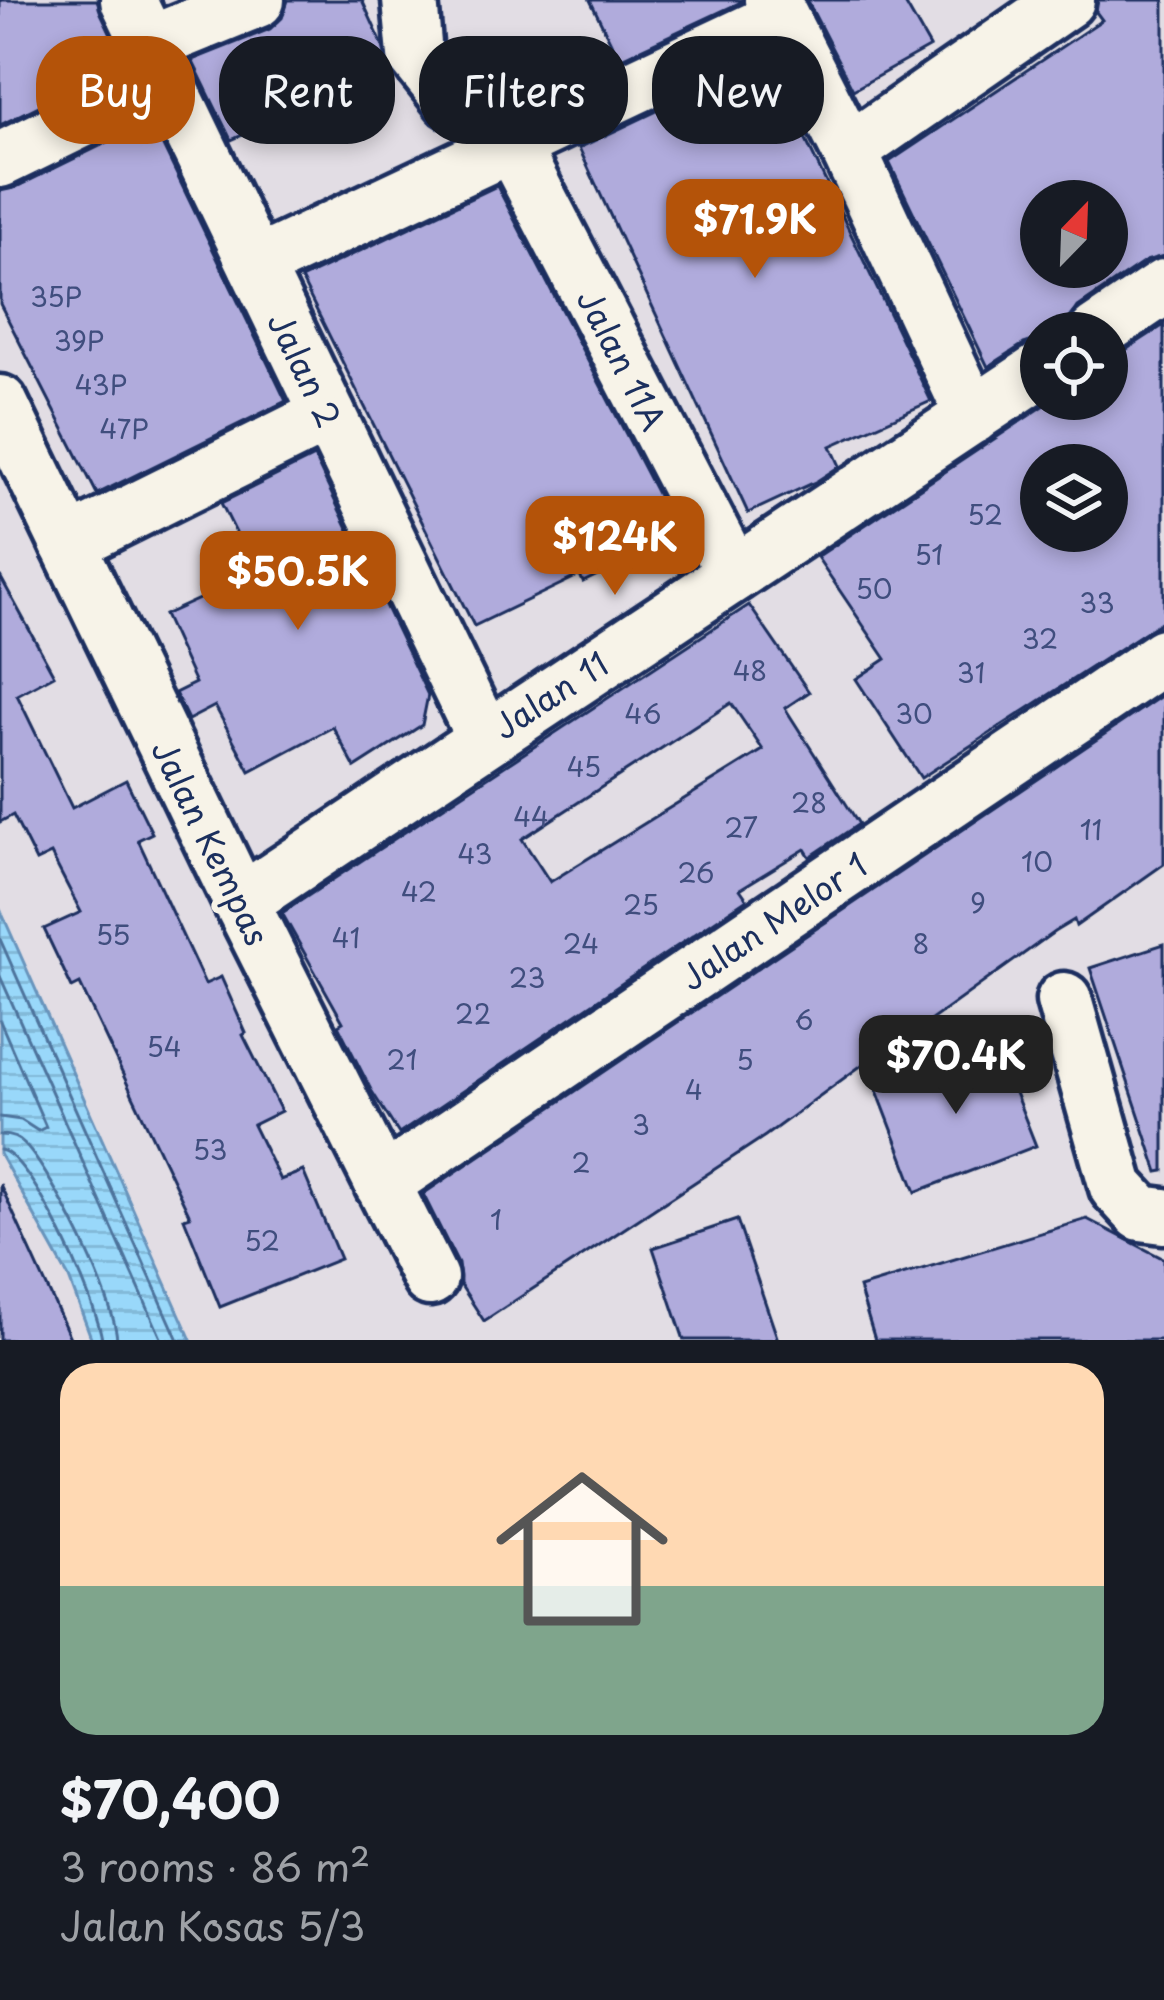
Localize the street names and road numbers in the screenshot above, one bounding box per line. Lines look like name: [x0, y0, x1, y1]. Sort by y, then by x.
street label: Jalan 11A: [566, 280, 680, 438]
street label: Jalan 2: [257, 303, 355, 435]
street label: Jalan 11: [483, 638, 617, 750]
street label: Jalan Kempas: [141, 731, 283, 953]
street label: Jalan Melor 1: [669, 839, 877, 1001]

